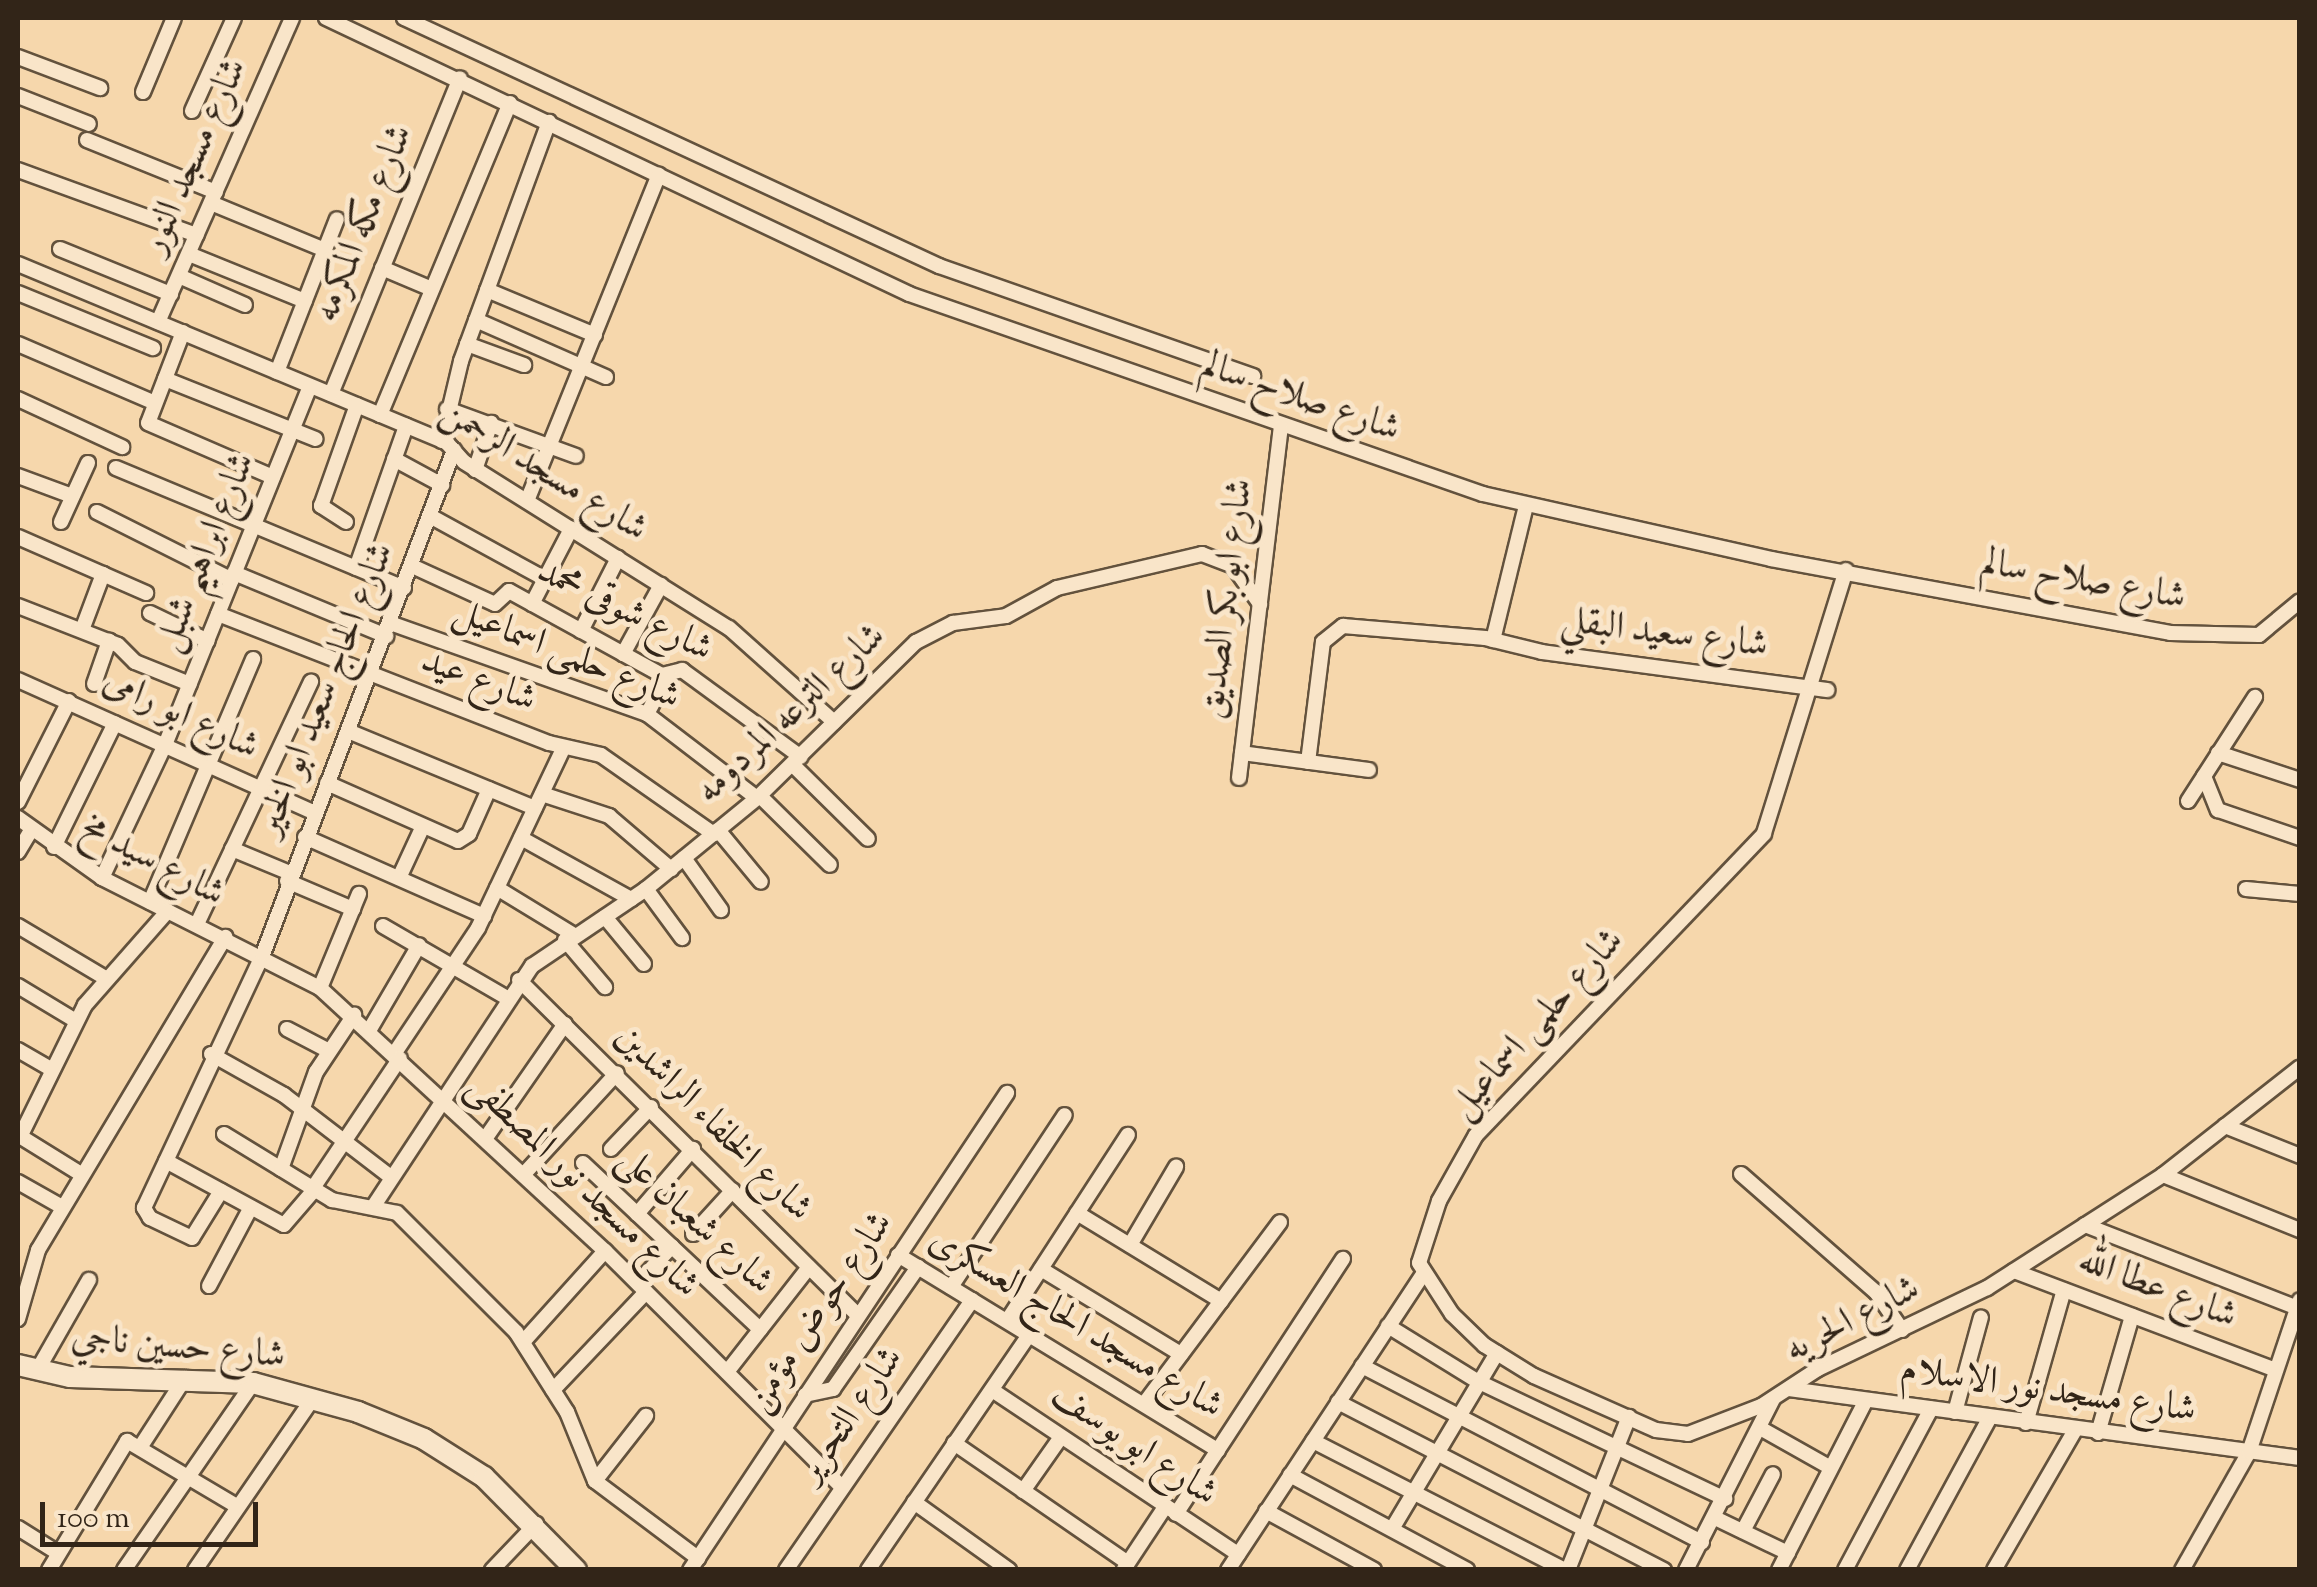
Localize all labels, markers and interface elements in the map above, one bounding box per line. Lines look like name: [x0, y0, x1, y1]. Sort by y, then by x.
street label: شارع مسجد النور: [133, 52, 259, 262]
street label: شارع مكه المكرمه: [305, 119, 425, 329]
street label: شارع صلاح سالم: [1195, 344, 1405, 454]
street label: شارع مسجد الرحمن: [431, 390, 655, 554]
street label: شارع ابراهيم شبل: [146, 447, 268, 659]
street label: شارع ابو بكر الصديق: [1191, 476, 1265, 722]
street label: شارع الحاج سعيد ابو الخير: [247, 537, 407, 843]
street label: شارع صلاح سالم: [1977, 542, 2189, 622]
street label: شارع شوقى محمد: [529, 550, 719, 674]
street label: شارع حلمى اسماعيل: [446, 590, 686, 722]
street label: شارع سعيد البقلي: [1558, 600, 1770, 670]
street label: شارع الترعه المردومه: [687, 615, 897, 815]
street label: شارع عيد: [414, 639, 542, 725]
street label: شارع ابو رامى: [95, 660, 265, 772]
street label: شارع سيد مخ: [72, 805, 232, 919]
street label: شارع حلمى اسماعيل: [1441, 920, 1635, 1130]
street label: شارع الخلفاء الراشدين: [603, 1015, 821, 1233]
street label: شارع مسجد نور المصطفى: [457, 1065, 707, 1309]
street label: شارع شعبان على: [606, 1138, 782, 1306]
street label: شارع حوض مؤمن: [737, 1204, 905, 1422]
street label: شارع مسجد الحاج العسكرى: [920, 1219, 1230, 1431]
street label: شارع عطا الله: [2071, 1239, 2243, 1341]
street label: شارع الحريه: [1778, 1268, 1928, 1374]
street label: شارع حسين ناجي: [69, 1317, 287, 1381]
street label: شارع التحرير: [789, 1339, 915, 1493]
street label: شارع مسجد نور الاسلام: [1897, 1349, 2199, 1435]
street label: شارع ابو يوسف: [1041, 1374, 1225, 1518]
scale bar: [45, 1482, 262, 1544]
text: 100 m: [57, 1498, 130, 1541]

